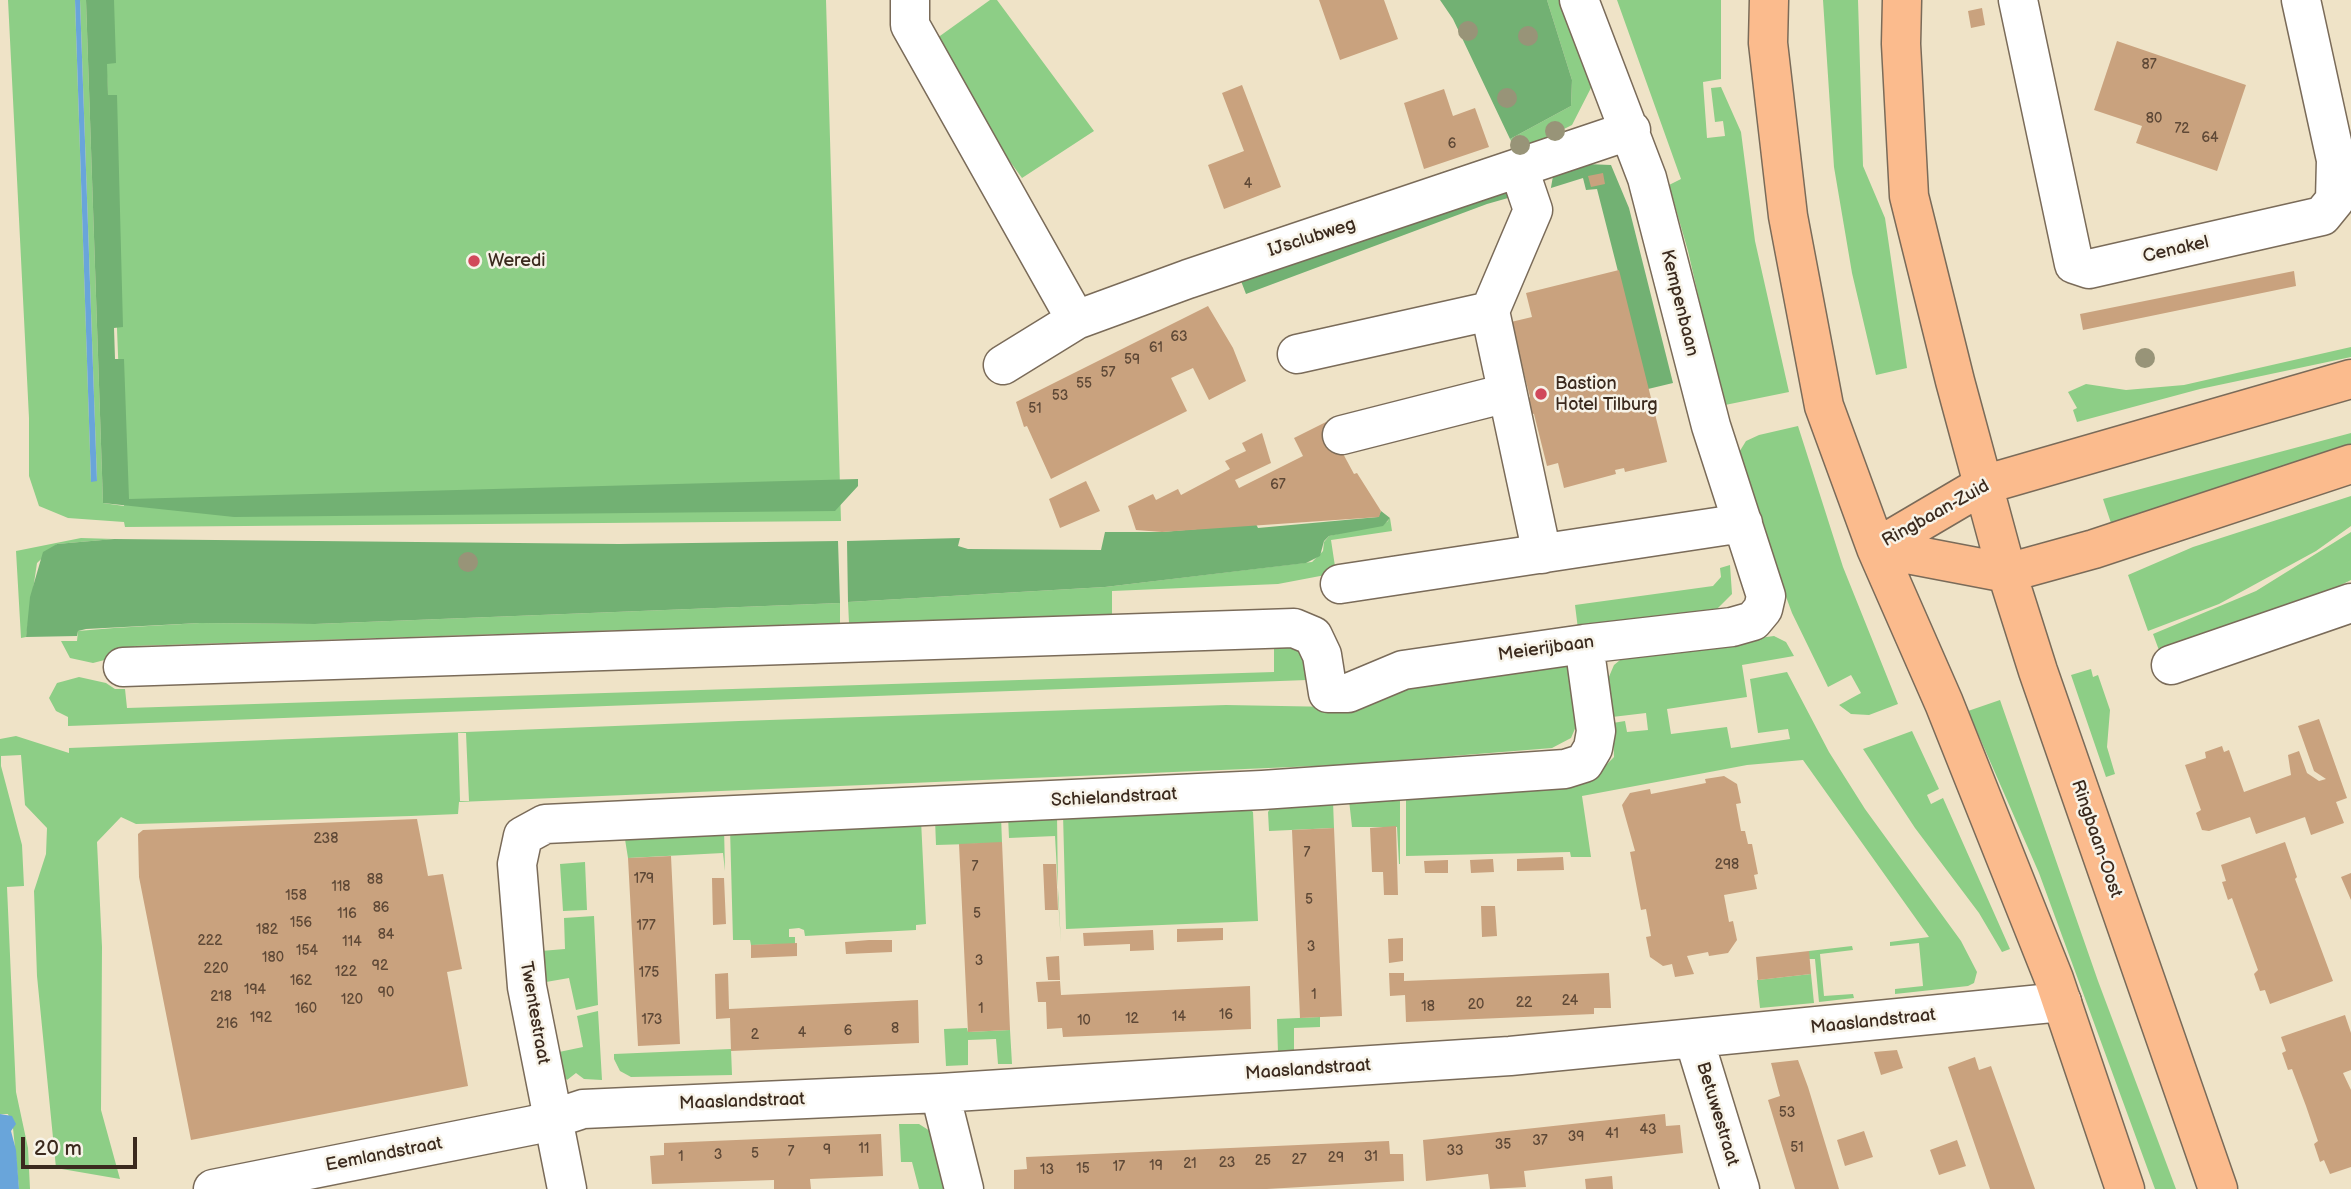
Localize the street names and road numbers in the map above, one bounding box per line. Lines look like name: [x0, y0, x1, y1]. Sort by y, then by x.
street label: IJsclubweg: [1265, 214, 1359, 262]
street label: Cenakel: [2141, 232, 2211, 268]
street label: Kempenbaan: [1655, 247, 1703, 359]
street label: Ringbaan-Zuid: [1879, 476, 1993, 552]
street label: Meierijbaan: [1497, 632, 1595, 666]
street label: Ringbaan-Oost: [2066, 777, 2126, 901]
street label: Schielandstraat: [1050, 784, 1178, 812]
street label: Twentestraat: [514, 960, 554, 1066]
street label: Maaslandstraat: [1809, 1005, 1937, 1039]
street label: Maaslandstraat: [1244, 1055, 1372, 1085]
street label: Betuwestraat: [1691, 1059, 1743, 1169]
street label: Maaslandstraat: [679, 1089, 805, 1115]
street label: Eemlandstraat: [324, 1133, 444, 1177]

